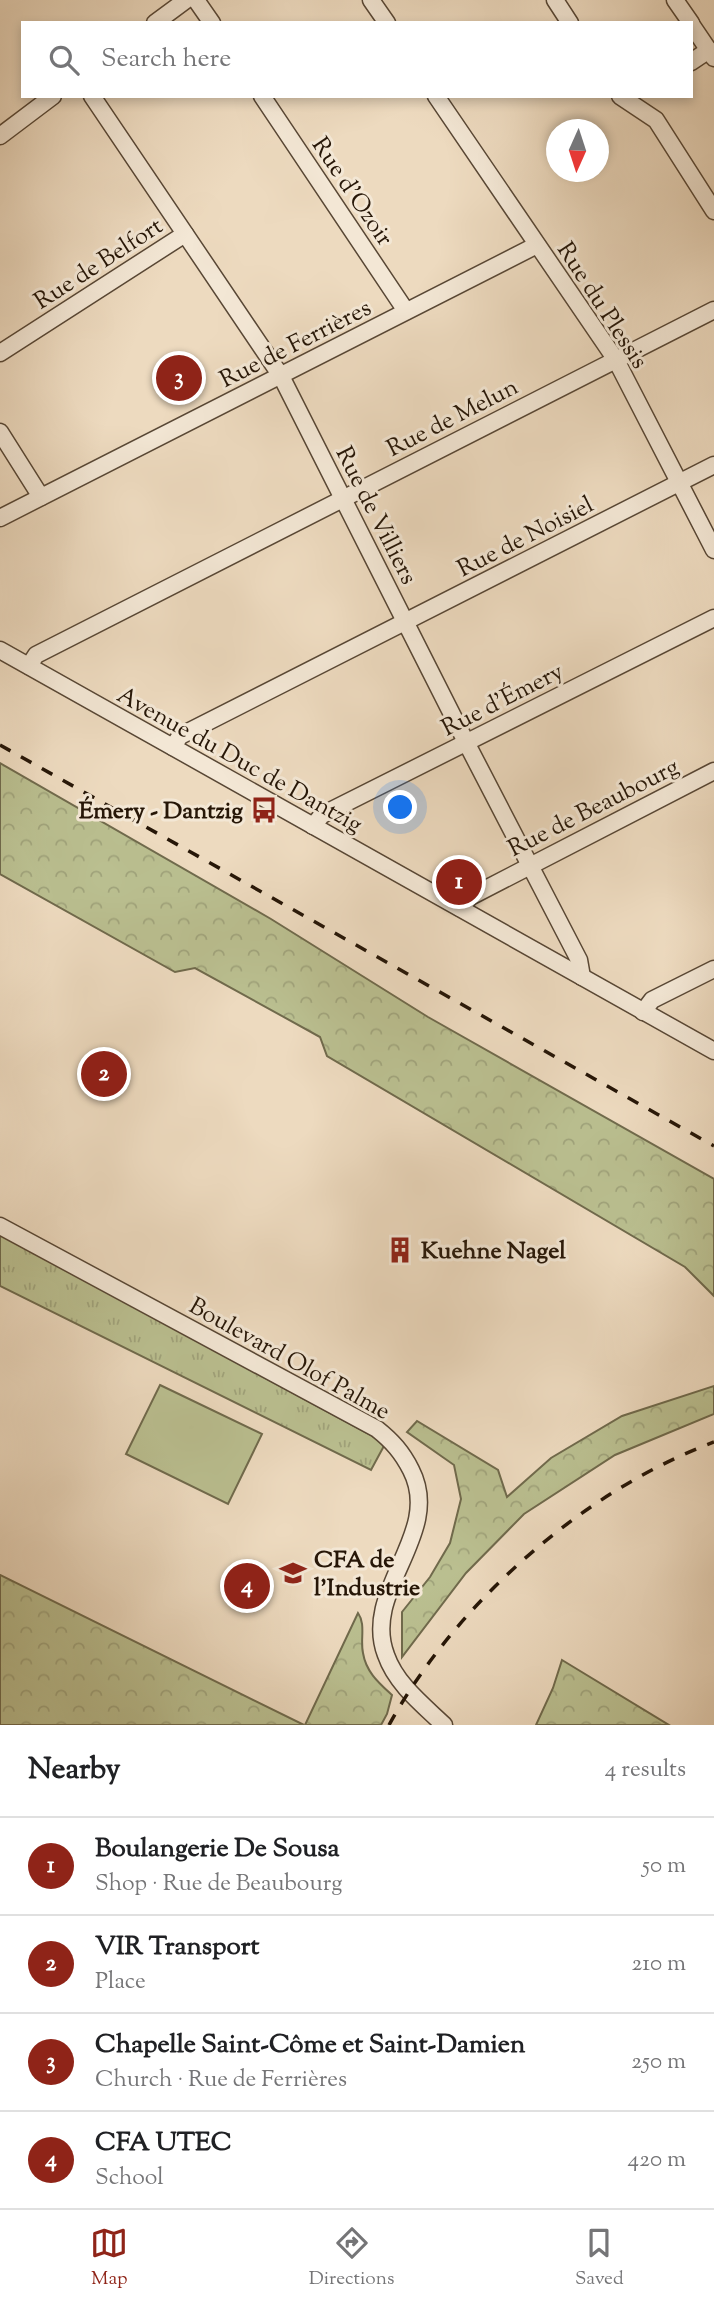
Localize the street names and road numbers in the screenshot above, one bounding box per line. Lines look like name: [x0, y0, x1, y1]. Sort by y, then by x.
street label: Rue d'Ozoir: [302, 131, 400, 253]
street label: Rue de Belfort: [28, 210, 170, 319]
street label: Rue du Plessis: [548, 236, 655, 376]
street label: Rue de Ferrières: [214, 292, 378, 398]
street label: Rue de Melun: [381, 371, 525, 467]
street label: Rue de Villiers: [326, 441, 425, 591]
street label: Rue de Noisiel: [452, 489, 600, 587]
street label: Rue d'Émery: [436, 656, 570, 746]
street label: Avenue du Duc de Dantzig: [110, 679, 368, 843]
street label: Rue de Beaubourg: [503, 751, 685, 867]
street label: Boulevard Olof Palme: [182, 1290, 396, 1429]

